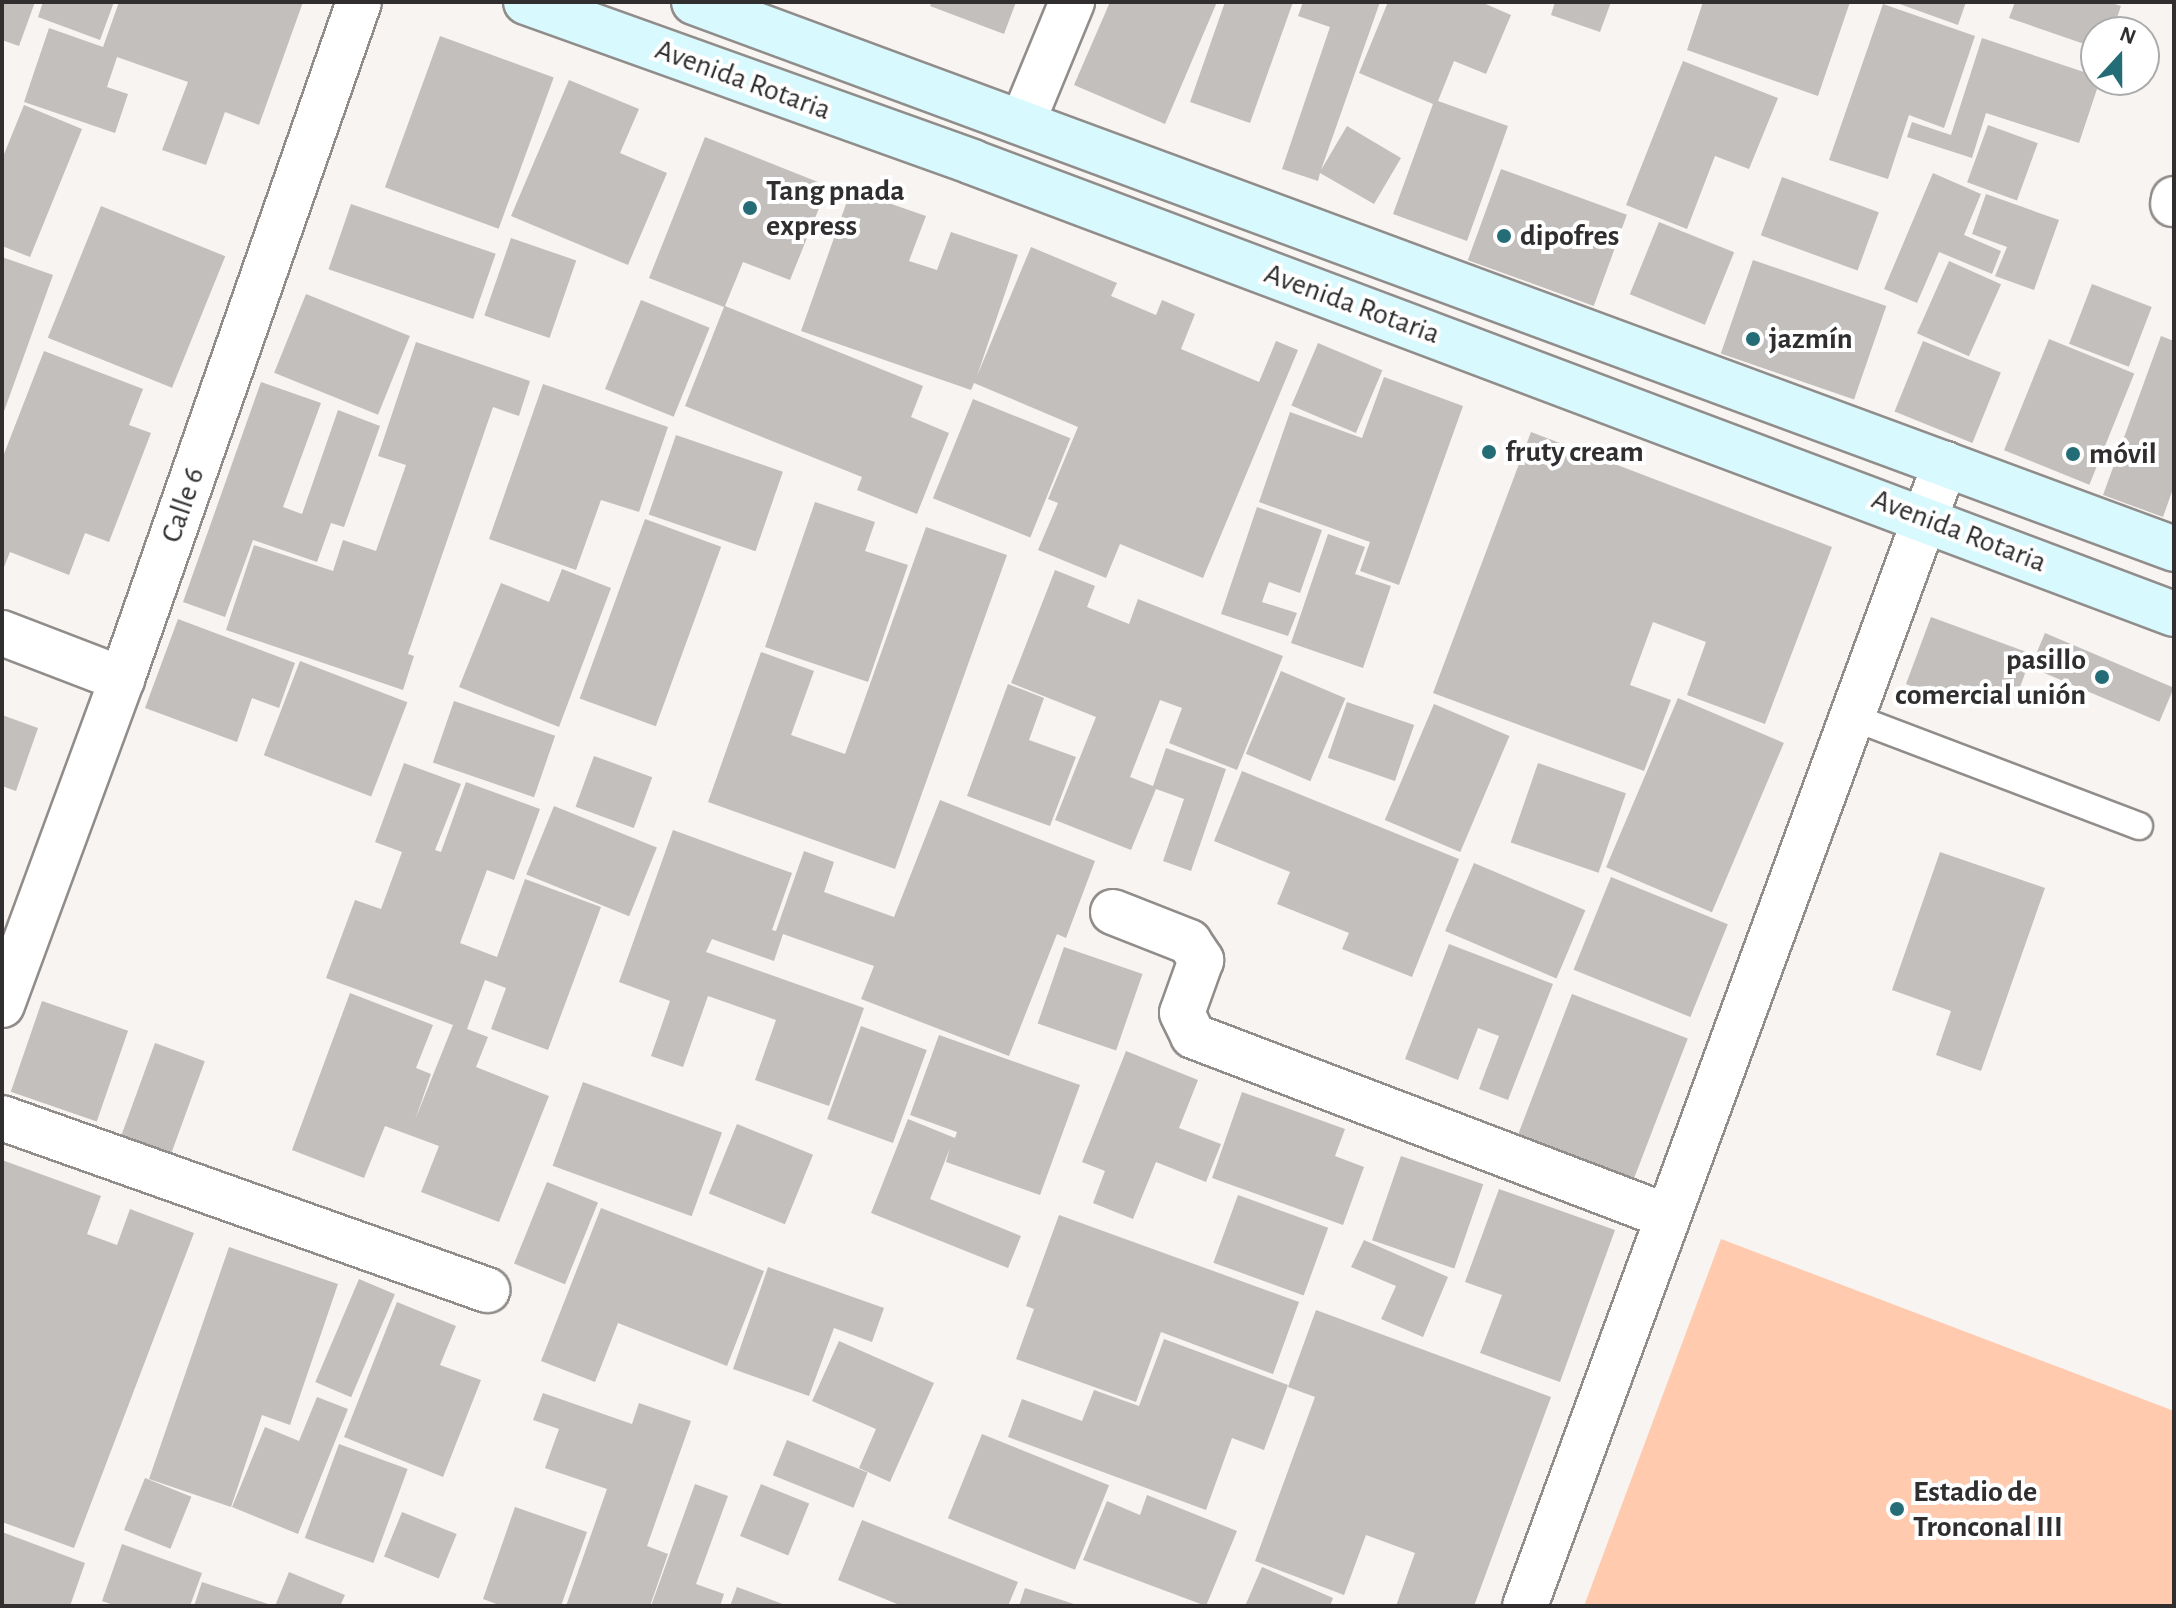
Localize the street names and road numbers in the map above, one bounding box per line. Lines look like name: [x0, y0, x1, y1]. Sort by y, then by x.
street label: Avenida Rotaria: [650, 32, 836, 128]
street label: Avenida Rotaria: [1259, 256, 1445, 352]
street label: Calle 6: [153, 463, 213, 547]
street label: Avenida Rotaria: [1867, 481, 2051, 581]

